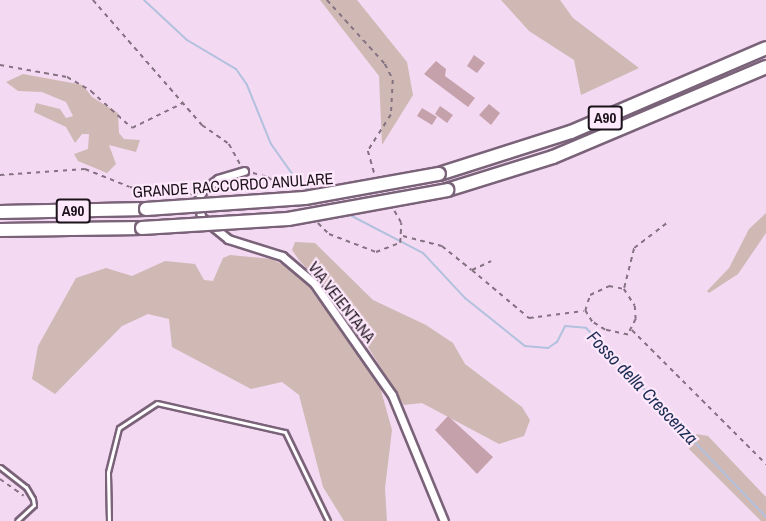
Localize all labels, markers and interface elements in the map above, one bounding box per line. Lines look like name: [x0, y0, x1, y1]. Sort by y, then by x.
road number: A90: [587, 106, 623, 130]
street label: GRANDE RACCORDO ANULARE: [132, 168, 334, 202]
road number: A90: [55, 199, 91, 223]
street label: VIA VEIENTANA: [304, 257, 380, 347]
water label: Fosso della Crescenza: [582, 327, 702, 449]

